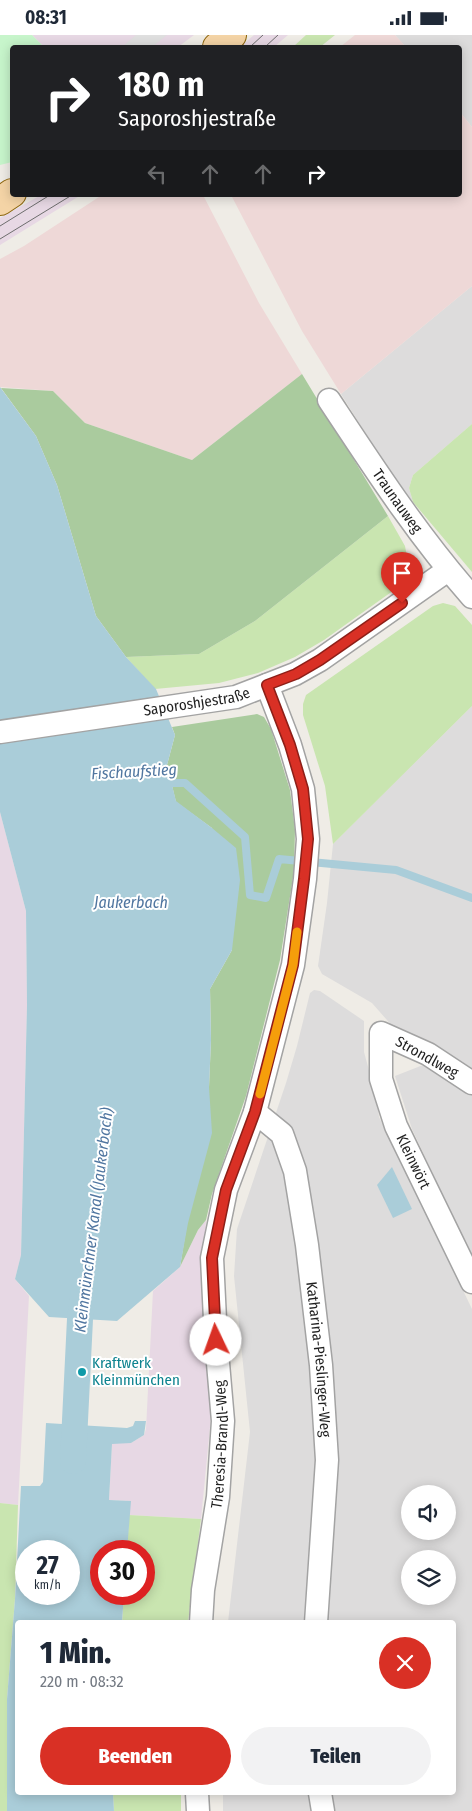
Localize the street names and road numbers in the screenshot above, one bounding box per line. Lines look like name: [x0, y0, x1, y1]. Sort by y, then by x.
street label: Traunauweg: [369, 466, 426, 536]
street label: Saporoshjestraße: [142, 683, 253, 720]
street label: Strondlweg: [392, 1032, 462, 1082]
street label: Kleinwört: [392, 1131, 434, 1192]
street label: Katharina-Pieslinger-Weg: [302, 1281, 335, 1438]
street label: Theresia-Brandl-Weg: [207, 1379, 232, 1510]

